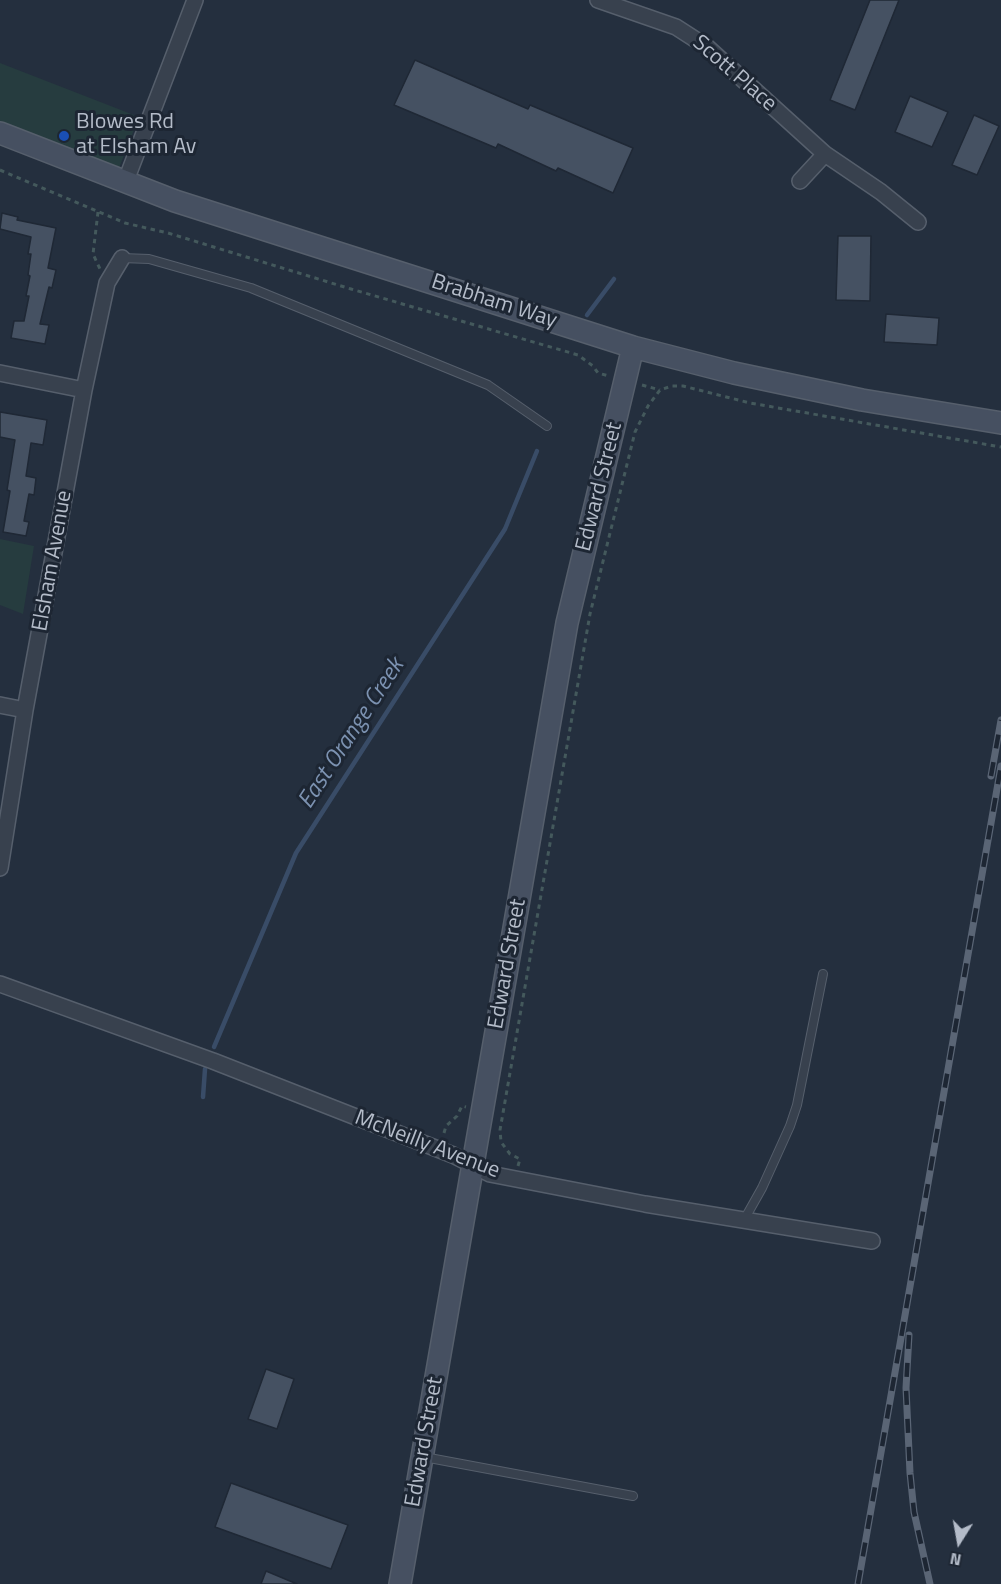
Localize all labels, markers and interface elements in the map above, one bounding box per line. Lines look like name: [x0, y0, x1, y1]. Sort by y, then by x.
street label: Scott Place: [687, 30, 781, 118]
place label: Blowes Rd at Elsham Av: [76, 110, 196, 162]
marker: Blowes Rd at Elsham Av: [57, 129, 71, 143]
street label: Brabham Way: [428, 269, 560, 335]
street label: Edward Street: [571, 420, 629, 554]
street label: Elsham Avenue: [28, 489, 78, 633]
water label: East Orange Creek: [293, 654, 411, 814]
street label: Edward Street: [484, 897, 532, 1031]
street label: McNeilly Avenue: [351, 1105, 503, 1185]
street label: Edward Street: [401, 1375, 449, 1509]
north arrow: [929, 1512, 989, 1572]
text: N: [948, 1547, 963, 1573]

